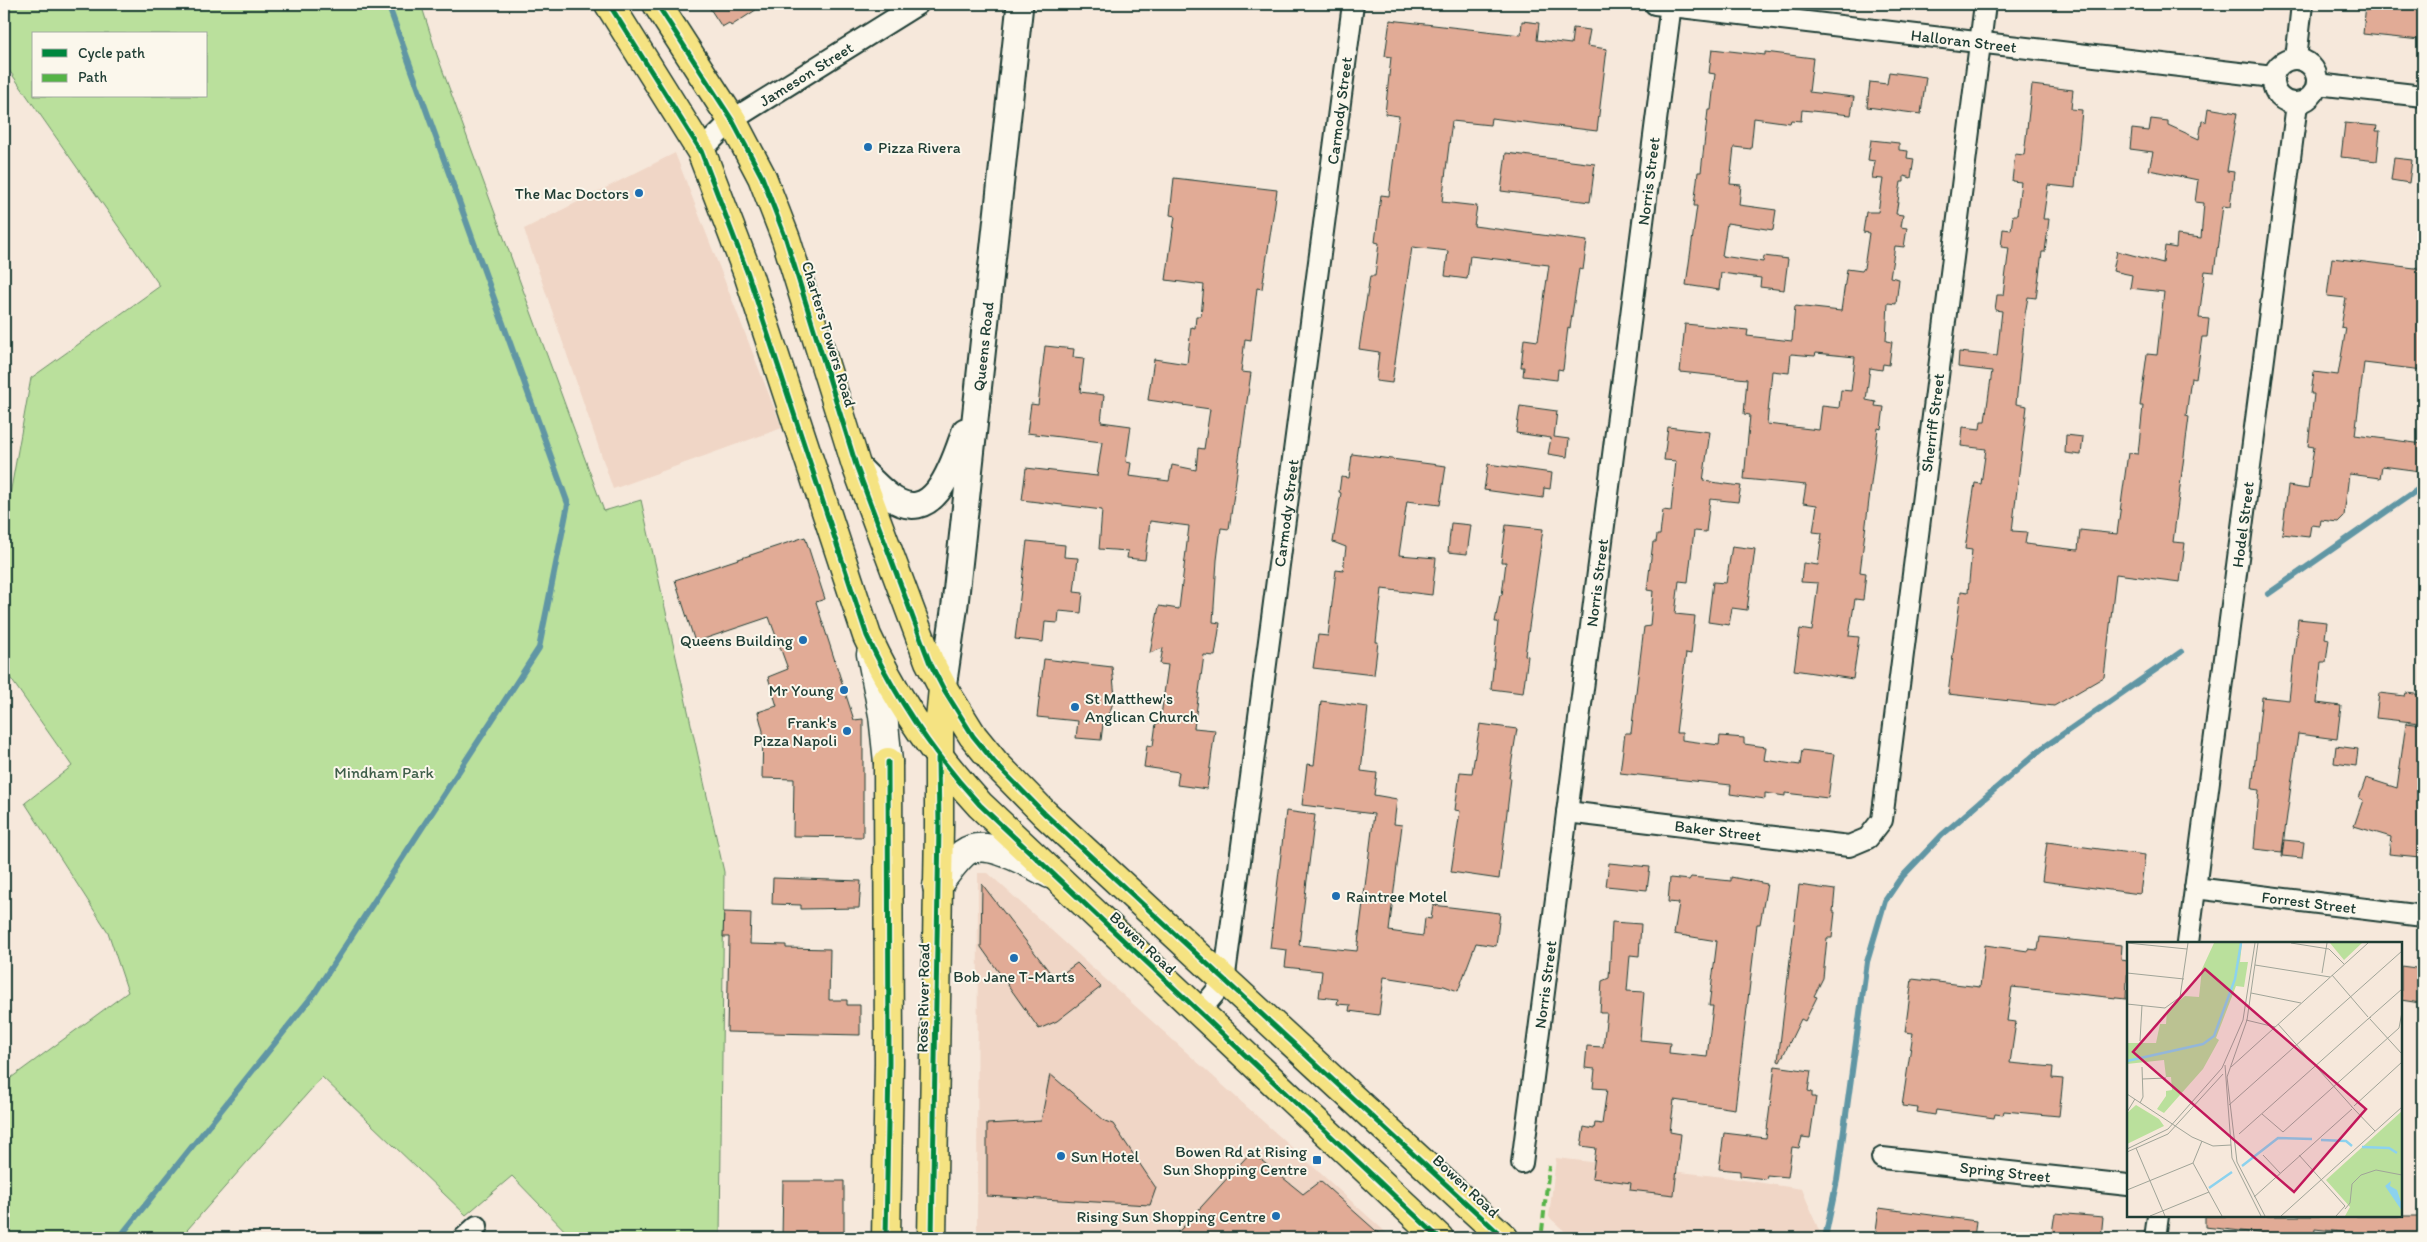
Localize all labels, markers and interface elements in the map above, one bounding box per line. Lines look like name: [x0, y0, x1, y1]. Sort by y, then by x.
street label: Halloran Street: [1910, 25, 2018, 56]
legend: [32, 32, 208, 98]
street label: Jameson Street: [755, 37, 856, 110]
text: Cycle path: [78, 44, 145, 62]
street label: Carmody Street: [1322, 56, 1355, 166]
text: Path: [78, 68, 107, 86]
street label: Norris Street: [1633, 136, 1663, 226]
place label: Pizza Rivera: [878, 138, 961, 157]
marker: Pizza Rivera: [862, 141, 874, 153]
place label: The Mac Doctors: [515, 184, 629, 203]
marker: The Mac Doctors: [633, 187, 645, 199]
street label: Charters Towers Road: [798, 259, 860, 409]
street label: Queens Road: [969, 300, 997, 392]
street label: Sherriff Street: [1917, 372, 1948, 473]
street label: Carmody Street: [1269, 458, 1302, 568]
street label: Hodel Street: [2227, 480, 2257, 569]
street label: Norris Street: [1582, 538, 1612, 628]
place label: Queens Building: [680, 631, 794, 650]
marker: Queens Building: [797, 634, 809, 646]
place label: Mr Young: [769, 681, 835, 700]
marker: Mr Young: [838, 684, 850, 696]
place label: St Matthew's Anglican Church: [1085, 689, 1199, 726]
marker: St Matthew's Anglican Church: [1069, 701, 1081, 713]
place label: Frank's Pizza Napoli: [753, 713, 837, 750]
marker: Frank's Pizza Napoli: [841, 725, 853, 737]
park label: Mindham Park: [334, 763, 434, 782]
street label: Baker Street: [1674, 816, 1762, 845]
place label: Raintree Motel: [1346, 887, 1448, 906]
street label: Forrest Street: [2261, 887, 2358, 917]
marker: Raintree Motel: [1330, 890, 1342, 902]
street label: Bowen Road: [1106, 907, 1180, 979]
street label: Norris Street: [1530, 939, 1560, 1030]
inset map: [2127, 942, 2402, 1217]
street label: Ross River Road: [913, 943, 933, 1053]
marker: Bob Jane T-Marts: [1008, 952, 1020, 964]
place label: Bob Jane T-Marts: [953, 967, 1075, 986]
place label: Bowen Rd at Rising Sun Shopping Centre: [1163, 1142, 1308, 1179]
place label: Sun Hotel: [1071, 1147, 1139, 1166]
marker: Sun Hotel: [1055, 1150, 1067, 1162]
street label: Bowen Road: [1429, 1150, 1503, 1222]
marker: Bowen Rd at Rising Sun Shopping Centre: [1311, 1154, 1323, 1166]
street label: Spring Street: [1959, 1157, 2052, 1186]
place label: Rising Sun Shopping Centre: [1076, 1207, 1266, 1226]
marker: Rising Sun Shopping Centre: [1270, 1210, 1282, 1222]

